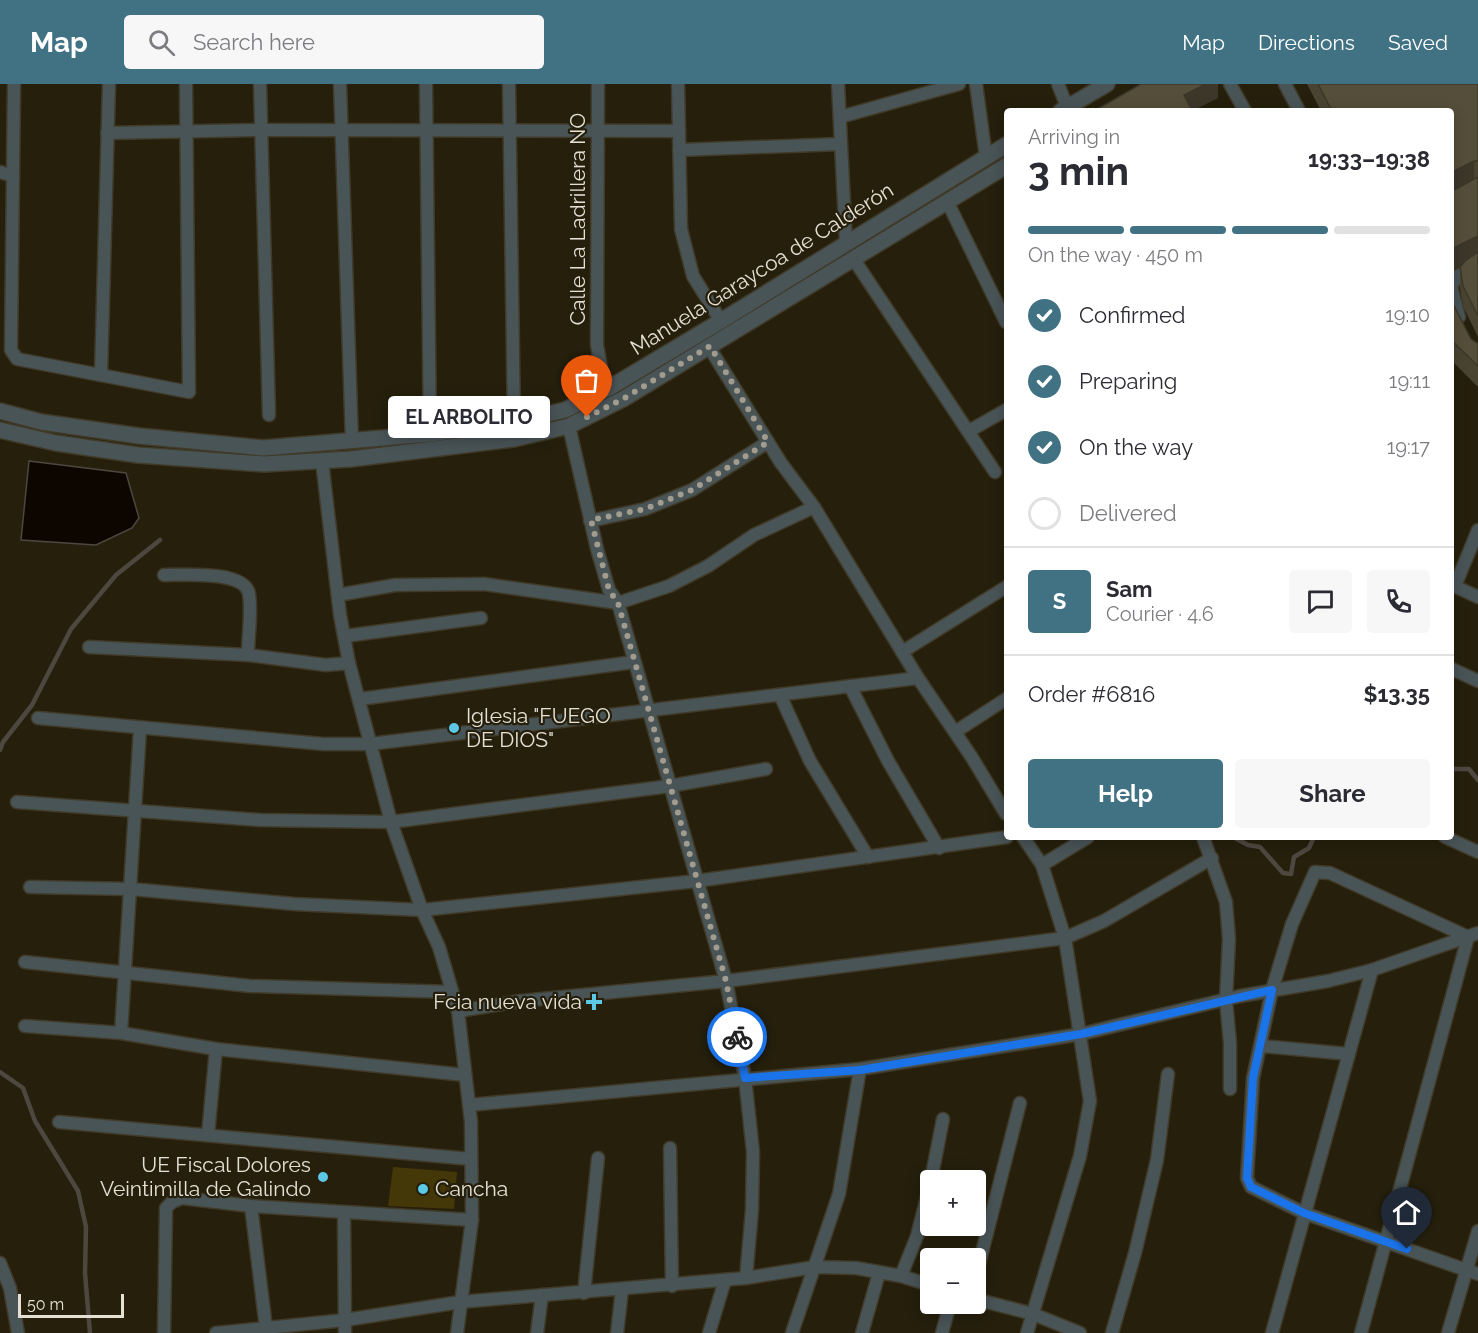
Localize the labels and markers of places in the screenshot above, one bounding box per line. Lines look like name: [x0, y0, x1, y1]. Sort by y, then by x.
pin: [561, 355, 612, 417]
callout: EL ARBOLITO: [389, 396, 551, 438]
place label: Iglesia "FUEGO DE DIOS": [466, 703, 611, 752]
marker: Iglesia "FUEGO DE DIOS": [447, 721, 461, 735]
place label: Fcia nueva vida: [433, 989, 582, 1014]
marker: Fcia nueva vida: [587, 995, 601, 1009]
place label: UE Fiscal Dolores Veintimilla de Galindo: [100, 1152, 311, 1201]
marker: UE Fiscal Dolores Veintimilla de Galindo: [316, 1170, 330, 1184]
place label: Cancha: [435, 1176, 508, 1201]
marker: Cancha: [416, 1182, 430, 1196]
pin: [1381, 1187, 1432, 1249]

